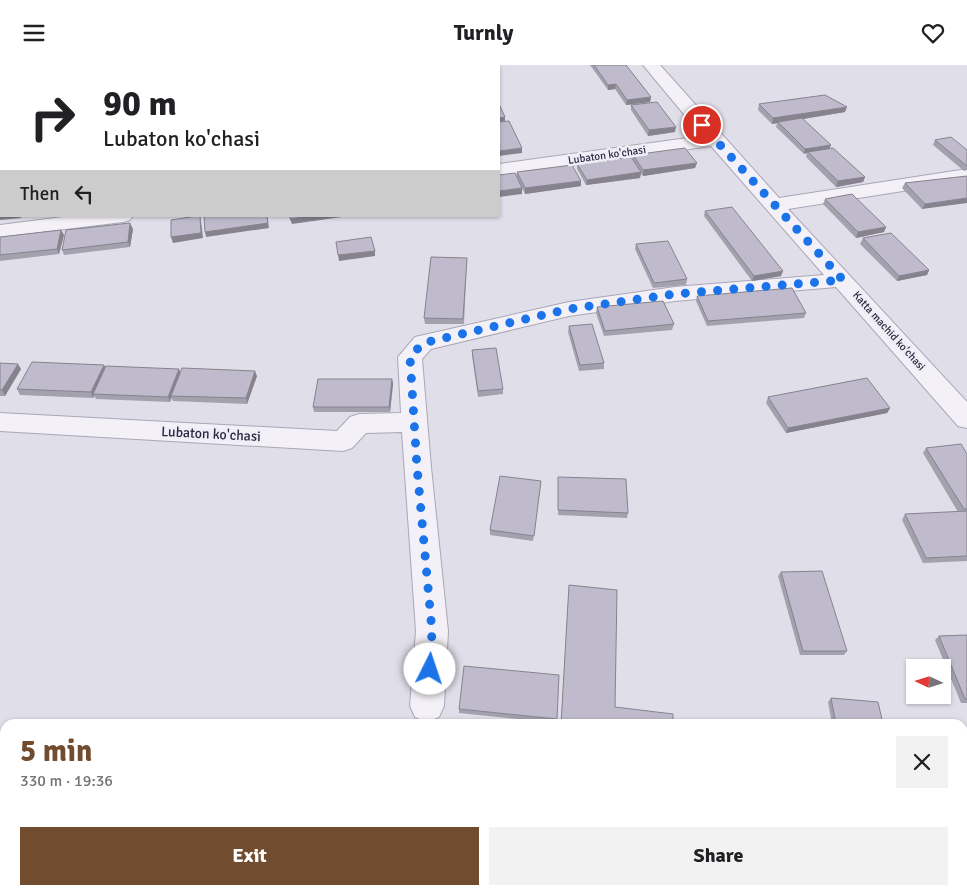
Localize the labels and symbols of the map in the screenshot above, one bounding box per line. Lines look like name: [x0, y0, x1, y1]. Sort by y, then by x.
pin: [681, 104, 723, 146]
street label: Lubaton ko'chasi: [567, 143, 647, 167]
street label: Katta machid ko'chasi: [850, 289, 928, 373]
street label: Lubaton ko'chasi: [161, 423, 261, 445]
position arrow: [403, 642, 455, 694]
north arrow: [906, 659, 951, 704]

